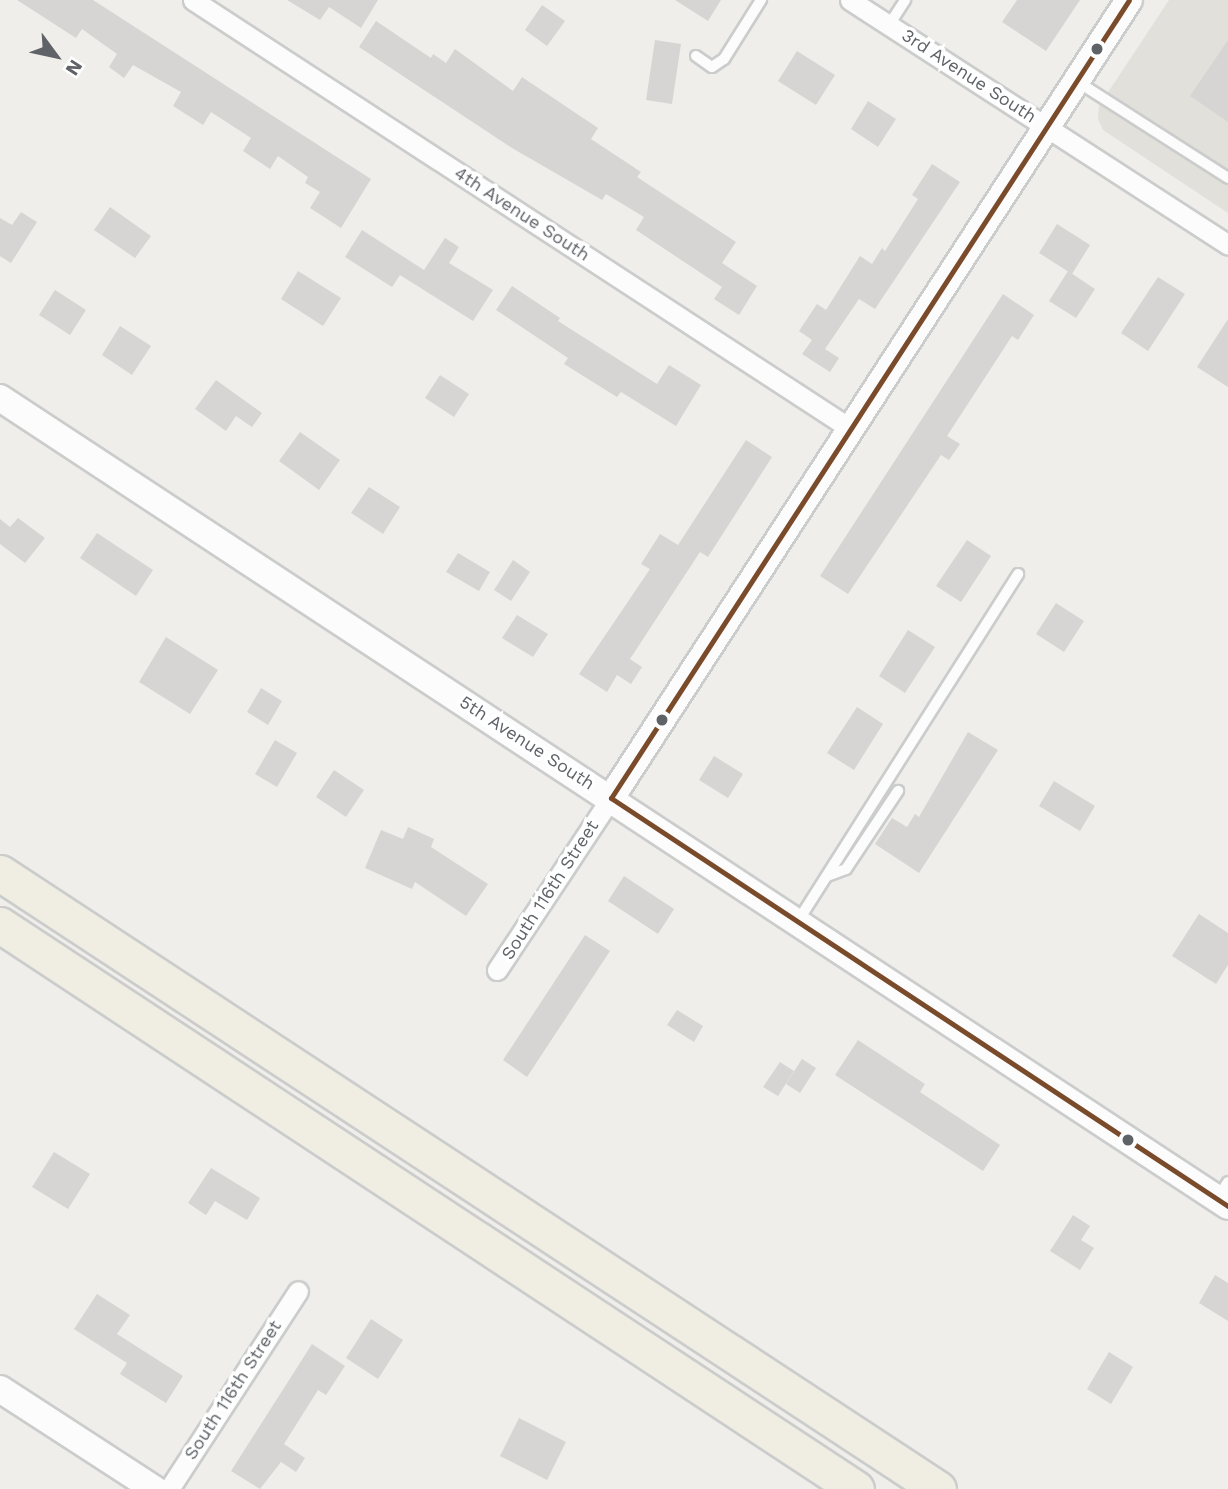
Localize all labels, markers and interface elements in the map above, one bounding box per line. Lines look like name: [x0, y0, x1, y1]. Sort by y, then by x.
north arrow: [21, 21, 91, 91]
street label: 3rd Avenue South: [897, 24, 1041, 128]
unlabelled marker: [1090, 42, 1104, 56]
text: N: [61, 56, 88, 80]
street label: 4th Avenue South: [450, 162, 594, 266]
street label: 5th Avenue South: [455, 691, 599, 795]
unlabelled marker: [655, 713, 669, 727]
street label: South 116th Street: [497, 816, 603, 964]
unlabelled marker: [1121, 1133, 1135, 1147]
street label: South 116th Street: [180, 1316, 286, 1464]

